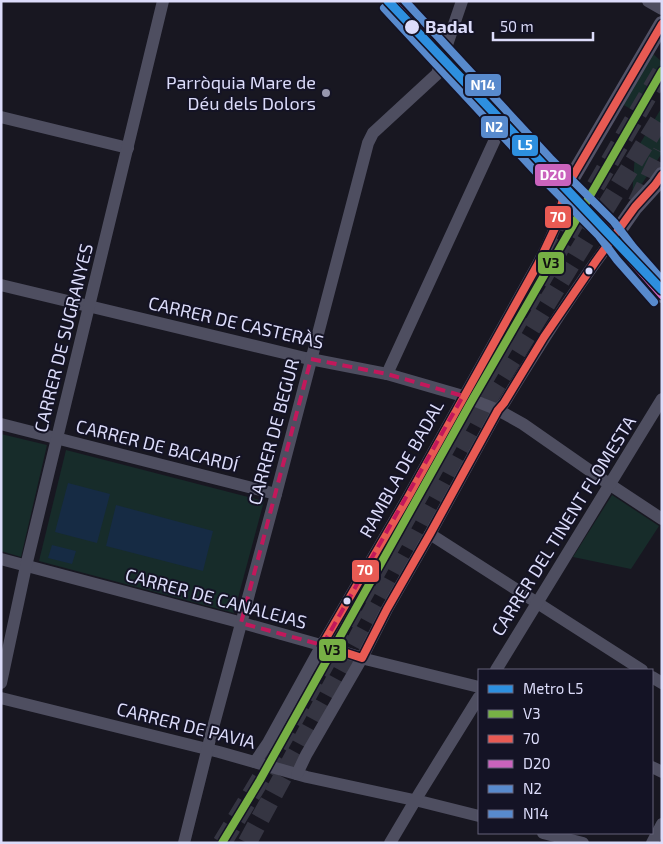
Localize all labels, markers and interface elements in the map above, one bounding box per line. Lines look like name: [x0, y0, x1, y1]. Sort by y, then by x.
scale bar: [493, 10, 593, 42]
place label: Badal: [425, 15, 474, 37]
text: 50 m: [500, 17, 534, 35]
marker: Badal: [403, 18, 421, 36]
place label: Parròquia Mare de Déu dels Dolors: [166, 71, 316, 114]
line badge: N14: [464, 73, 502, 97]
text: N14: [470, 76, 496, 93]
marker: Parròquia Mare de Déu dels Dolors: [320, 87, 332, 99]
line badge: N2: [480, 115, 509, 139]
text: N2: [485, 118, 503, 135]
line badge: L5: [511, 134, 539, 157]
text: L5: [517, 136, 533, 153]
line badge: D20: [534, 163, 572, 187]
text: D20: [540, 166, 566, 183]
line badge: 70: [544, 205, 572, 229]
text: 70: [550, 208, 566, 225]
street label: CARRER DE SUGRANYES: [29, 241, 97, 434]
line badge: V3: [537, 251, 565, 275]
text: V3: [543, 254, 560, 271]
unlabelled marker: [584, 266, 594, 276]
street label: CARRER DE CASTERÀS: [146, 291, 326, 353]
street label: CARRER DE BEGUR: [243, 356, 303, 507]
street label: RAMBLA DE BADAL: [354, 396, 448, 541]
street label: CARRER DEL TINENT FLOMESTA: [486, 411, 641, 640]
street label: CARRER DE BACARDÍ: [74, 414, 242, 476]
line badge: 70: [351, 559, 380, 583]
text: 70: [357, 561, 373, 578]
street label: CARRER DE CANALEJAS: [123, 563, 309, 633]
unlabelled marker: [342, 596, 352, 606]
line badge: V3: [318, 638, 347, 662]
text: V3: [324, 641, 341, 658]
legend: [478, 669, 653, 834]
text: Metro L5: [523, 679, 583, 697]
street label: CARRER DE PAVIA: [114, 697, 259, 753]
text: V3: [523, 704, 540, 722]
text: 70: [523, 729, 540, 747]
text: D20: [523, 754, 550, 772]
text: N2: [523, 779, 542, 797]
text: N14: [523, 804, 549, 822]

